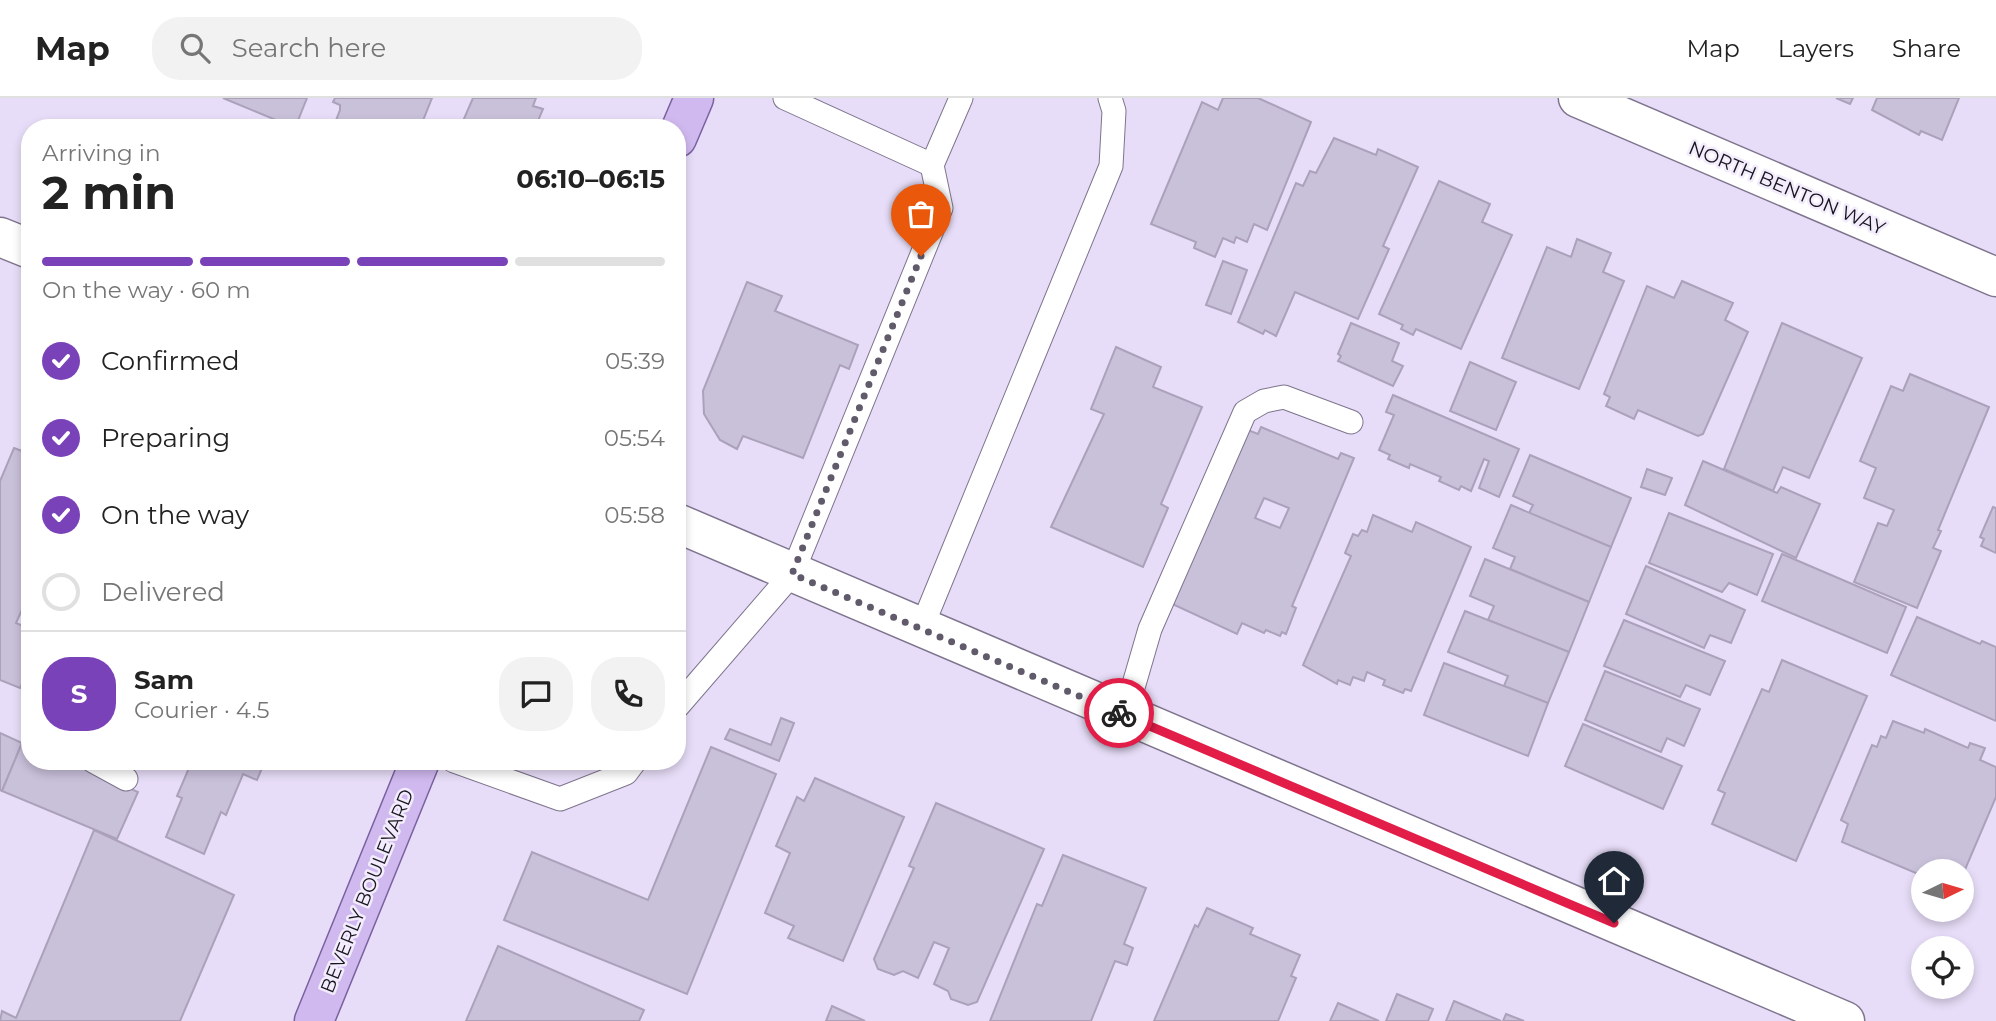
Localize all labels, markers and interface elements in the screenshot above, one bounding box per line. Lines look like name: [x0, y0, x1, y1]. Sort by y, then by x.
search box: [152, 17, 642, 80]
text: Map: [35, 28, 110, 68]
icon: search: [176, 29, 214, 67]
text: Search here: [232, 32, 386, 64]
text: Map: [1686, 34, 1740, 63]
text: Layers: [1778, 34, 1854, 63]
text: Share: [1892, 34, 1961, 63]
street label: NORTH BENTON WAY: [1685, 136, 1889, 240]
text: Arriving in: [42, 139, 161, 167]
text: 06:10–06:15: [516, 163, 665, 195]
text: 2 min: [42, 164, 176, 221]
pin: [891, 184, 951, 256]
icon: bag: [902, 195, 940, 233]
text: On the way · 60 m: [42, 276, 251, 304]
icon: check: [42, 342, 80, 380]
text: Confirmed: [101, 345, 240, 377]
text: 05:39: [605, 347, 665, 375]
icon: check: [42, 419, 80, 457]
text: Preparing: [101, 422, 230, 454]
text: 05:54: [604, 424, 665, 452]
icon: check: [42, 496, 80, 534]
text: On the way: [101, 499, 249, 531]
text: 05:58: [604, 501, 665, 529]
text: Delivered: [101, 576, 225, 608]
button: chat: [499, 657, 573, 731]
button: phone: [591, 657, 665, 731]
text: Sam: [134, 664, 194, 696]
text: S: [71, 678, 87, 710]
courier: [1084, 678, 1154, 748]
icon: bike: [1100, 694, 1138, 732]
text: Courier · 4.5: [134, 696, 269, 724]
street label: BEVERLY BOULEVARD: [316, 786, 418, 996]
pin: [1584, 851, 1644, 923]
north arrow: [1911, 859, 1974, 922]
map controls: [1911, 859, 1974, 999]
icon: home: [1595, 862, 1633, 900]
button: locate: [1911, 936, 1974, 999]

